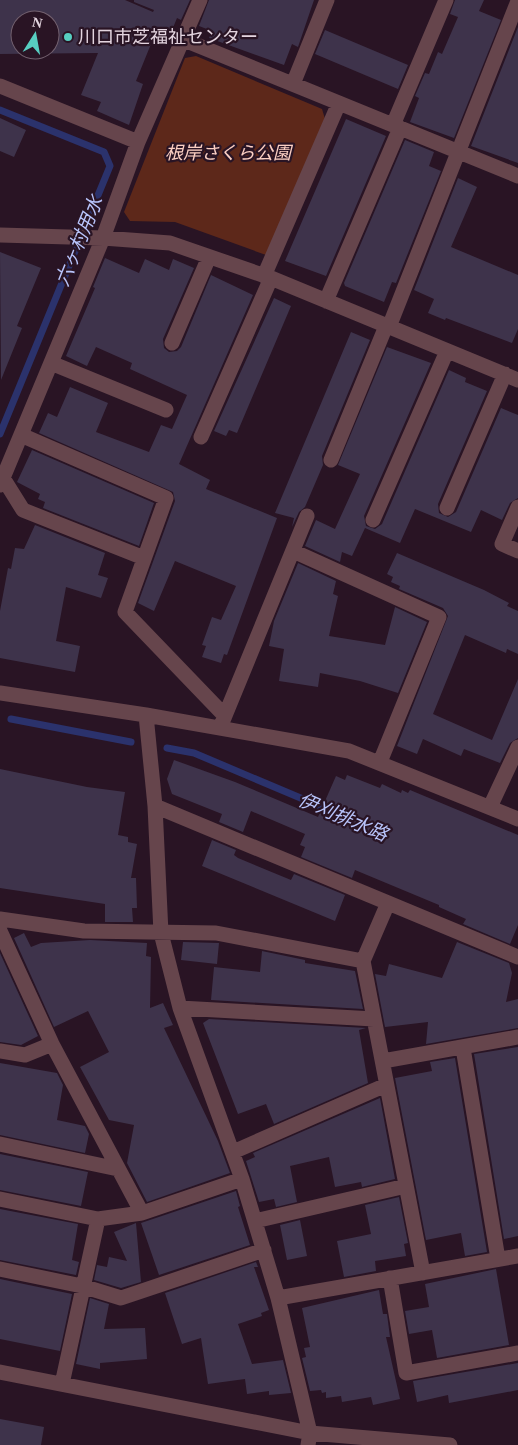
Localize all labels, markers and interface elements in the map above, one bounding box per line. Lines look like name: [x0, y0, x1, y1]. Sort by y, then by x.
north arrow: [10, 10, 60, 60]
text: N: [31, 14, 44, 31]
place label: 川口市芝福祉センター: [78, 27, 258, 47]
marker: 川口市芝福祉センター: [62, 31, 74, 43]
park label: 根岸さくら公園: [165, 143, 294, 163]
water label: 六ヶ村用水: [51, 191, 107, 289]
water label: 伊刈排水路: [295, 789, 393, 846]

